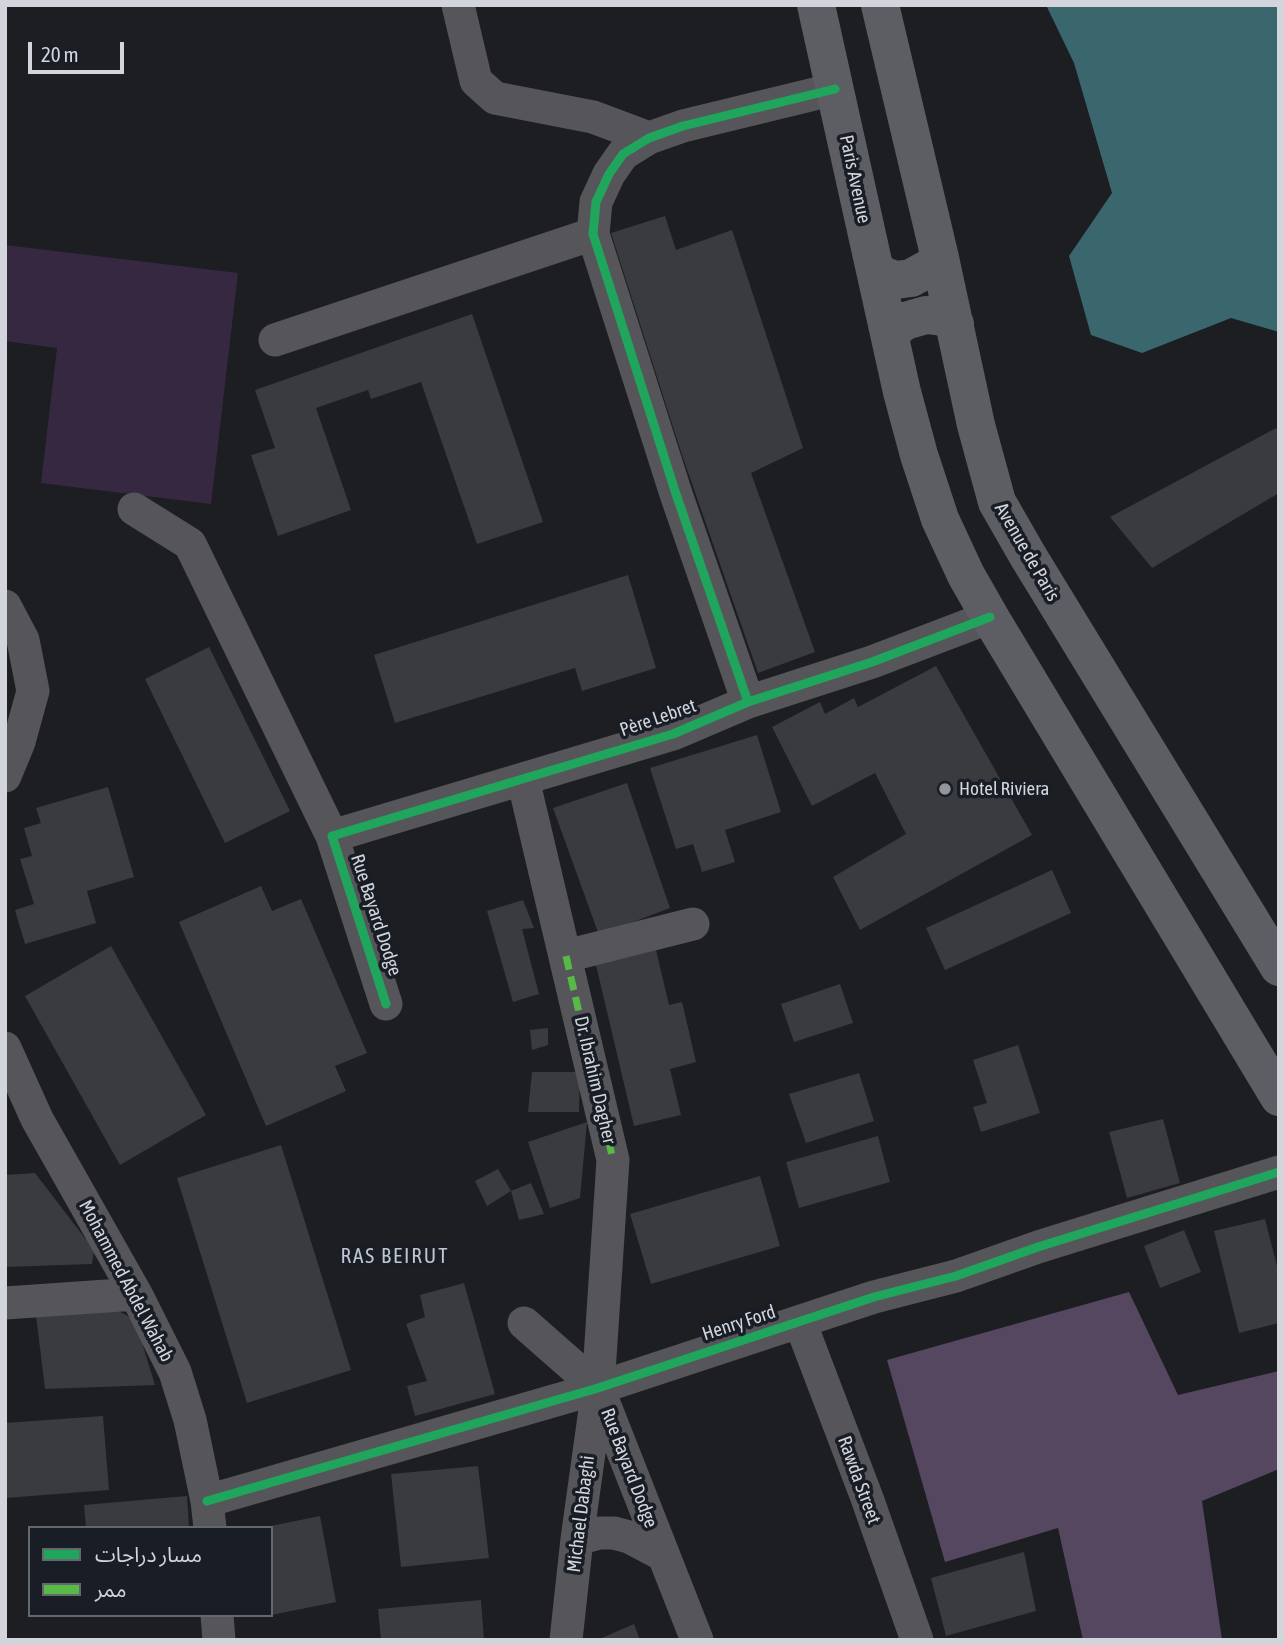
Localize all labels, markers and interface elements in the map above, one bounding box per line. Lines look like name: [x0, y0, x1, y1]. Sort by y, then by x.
scale bar: [32, 28, 128, 72]
text: 20 m: [41, 42, 79, 66]
street label: Paris Avenue: [835, 133, 875, 225]
street label: Avenue de Paris: [990, 499, 1064, 605]
street label: Père Lebret: [617, 694, 699, 742]
place label: Hotel Riviera: [959, 778, 1049, 800]
marker: Hotel Riviera: [937, 781, 953, 797]
street label: Rue Bayard Dodge: [346, 851, 406, 979]
street label: Dr. Ibrahim Dagher: [569, 1014, 621, 1146]
street label: Mohammed Abdel Wahab: [74, 1196, 178, 1366]
district label: RAS BEIRUT: [342, 1243, 448, 1269]
street label: Henry Ford: [699, 1300, 779, 1346]
street label: Rue Bayard Dodge: [596, 1405, 662, 1531]
street label: Rawda Street: [833, 1433, 885, 1527]
street label: Michael Dabaghi: [563, 1454, 599, 1574]
legend: [28, 1526, 273, 1617]
text: مسار دراجات: [95, 1542, 202, 1566]
text: ممر: [95, 1577, 126, 1601]

